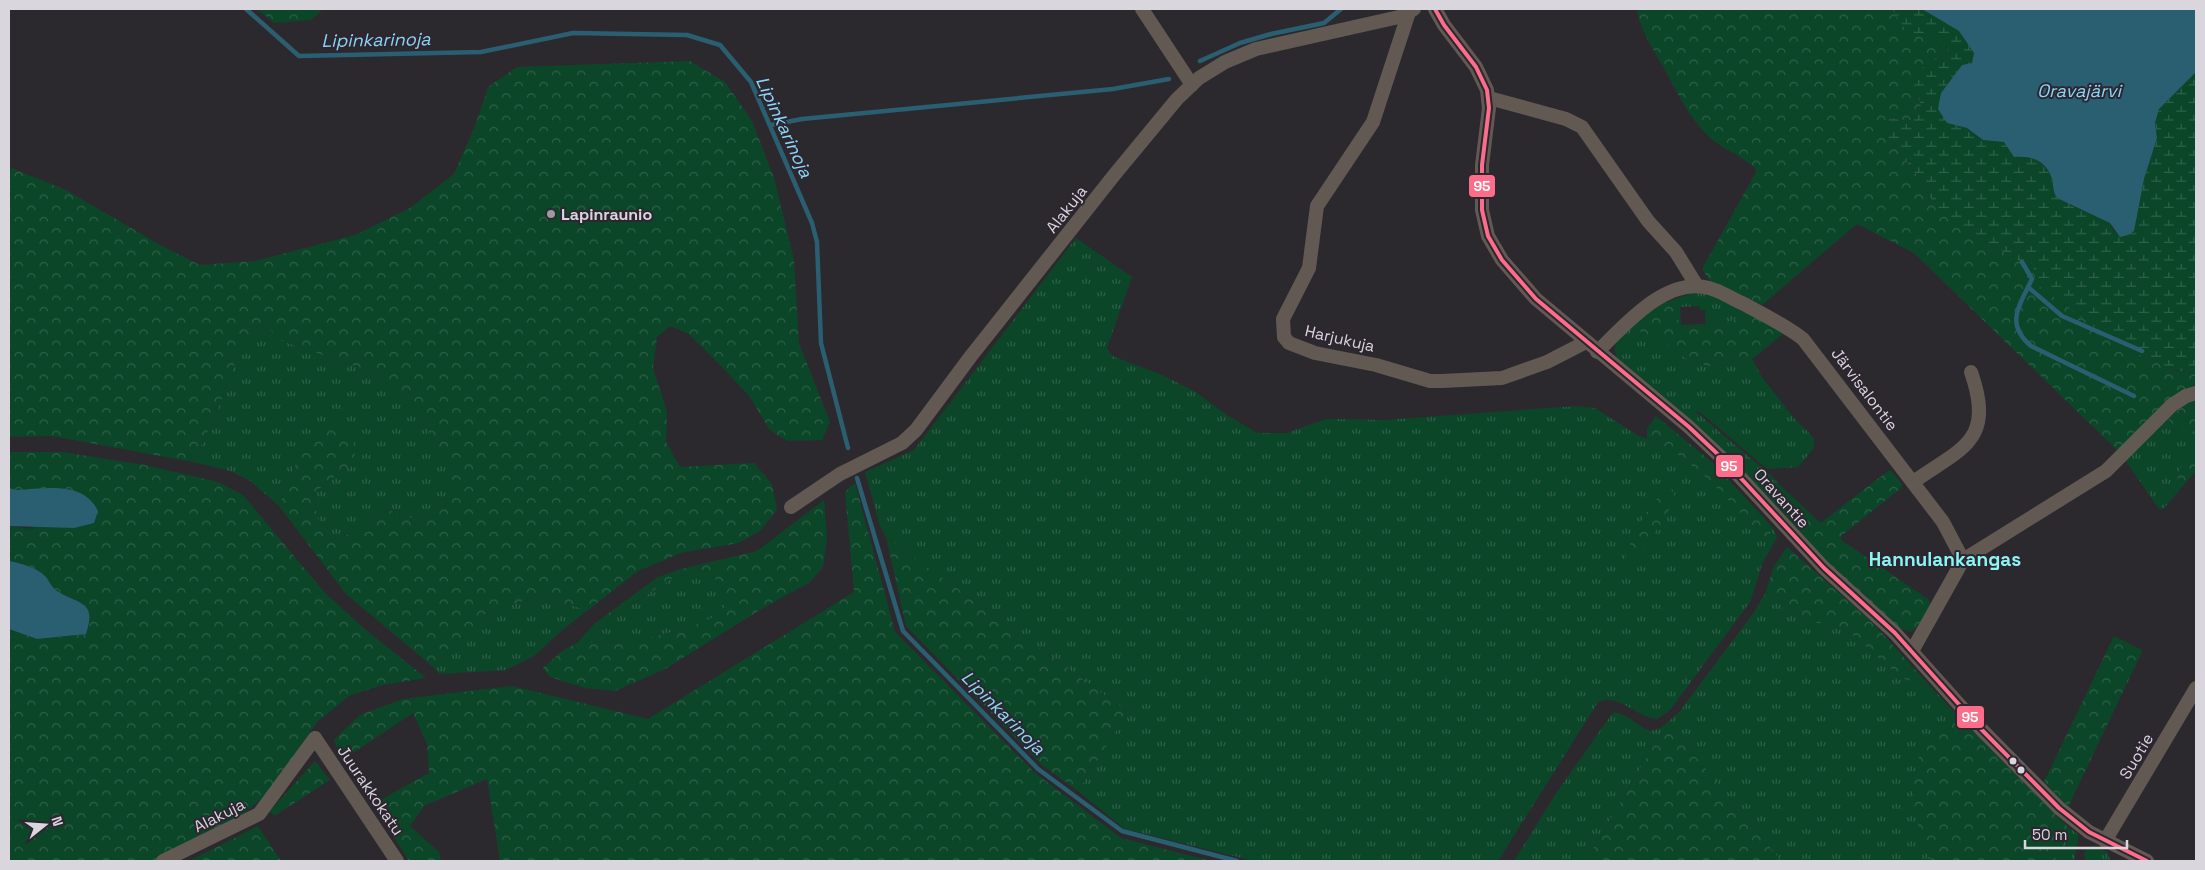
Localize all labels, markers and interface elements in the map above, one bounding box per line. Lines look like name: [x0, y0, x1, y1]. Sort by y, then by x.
water label: Lipinkarinoja: [321, 27, 431, 52]
water label: Lipinkarinoja: [751, 72, 818, 182]
water label: Oravajärvi: [2037, 79, 2124, 102]
line badge: 95: [1468, 174, 1496, 198]
text: 95: [1473, 177, 1491, 195]
street label: Alakuja: [1041, 181, 1092, 237]
place label: Lapinraunio: [561, 204, 652, 225]
marker: Lapinraunio: [545, 208, 557, 220]
street label: Harjukuja: [1303, 320, 1377, 357]
street label: Järvisalontie: [1827, 344, 1903, 435]
line badge: 95: [1715, 454, 1744, 478]
text: 95: [1720, 457, 1738, 475]
street label: Oravantie: [1749, 464, 1814, 533]
district label: Hannulankangas: [1869, 547, 2021, 572]
water label: Lipinkarinoja: [957, 666, 1051, 760]
line badge: 95: [1956, 705, 1985, 729]
text: 95: [1961, 708, 1979, 726]
street label: Suotie: [2115, 729, 2158, 783]
street label: Juurakkokatu: [333, 741, 409, 840]
unlabelled marker: [2008, 756, 2018, 766]
unlabelled marker: [2016, 765, 2026, 775]
street label: Alakuja: [190, 794, 248, 837]
north arrow: [20, 800, 70, 850]
text: N: [47, 814, 67, 828]
scale bar: [2025, 818, 2128, 850]
text: 50 m: [2032, 825, 2067, 844]

